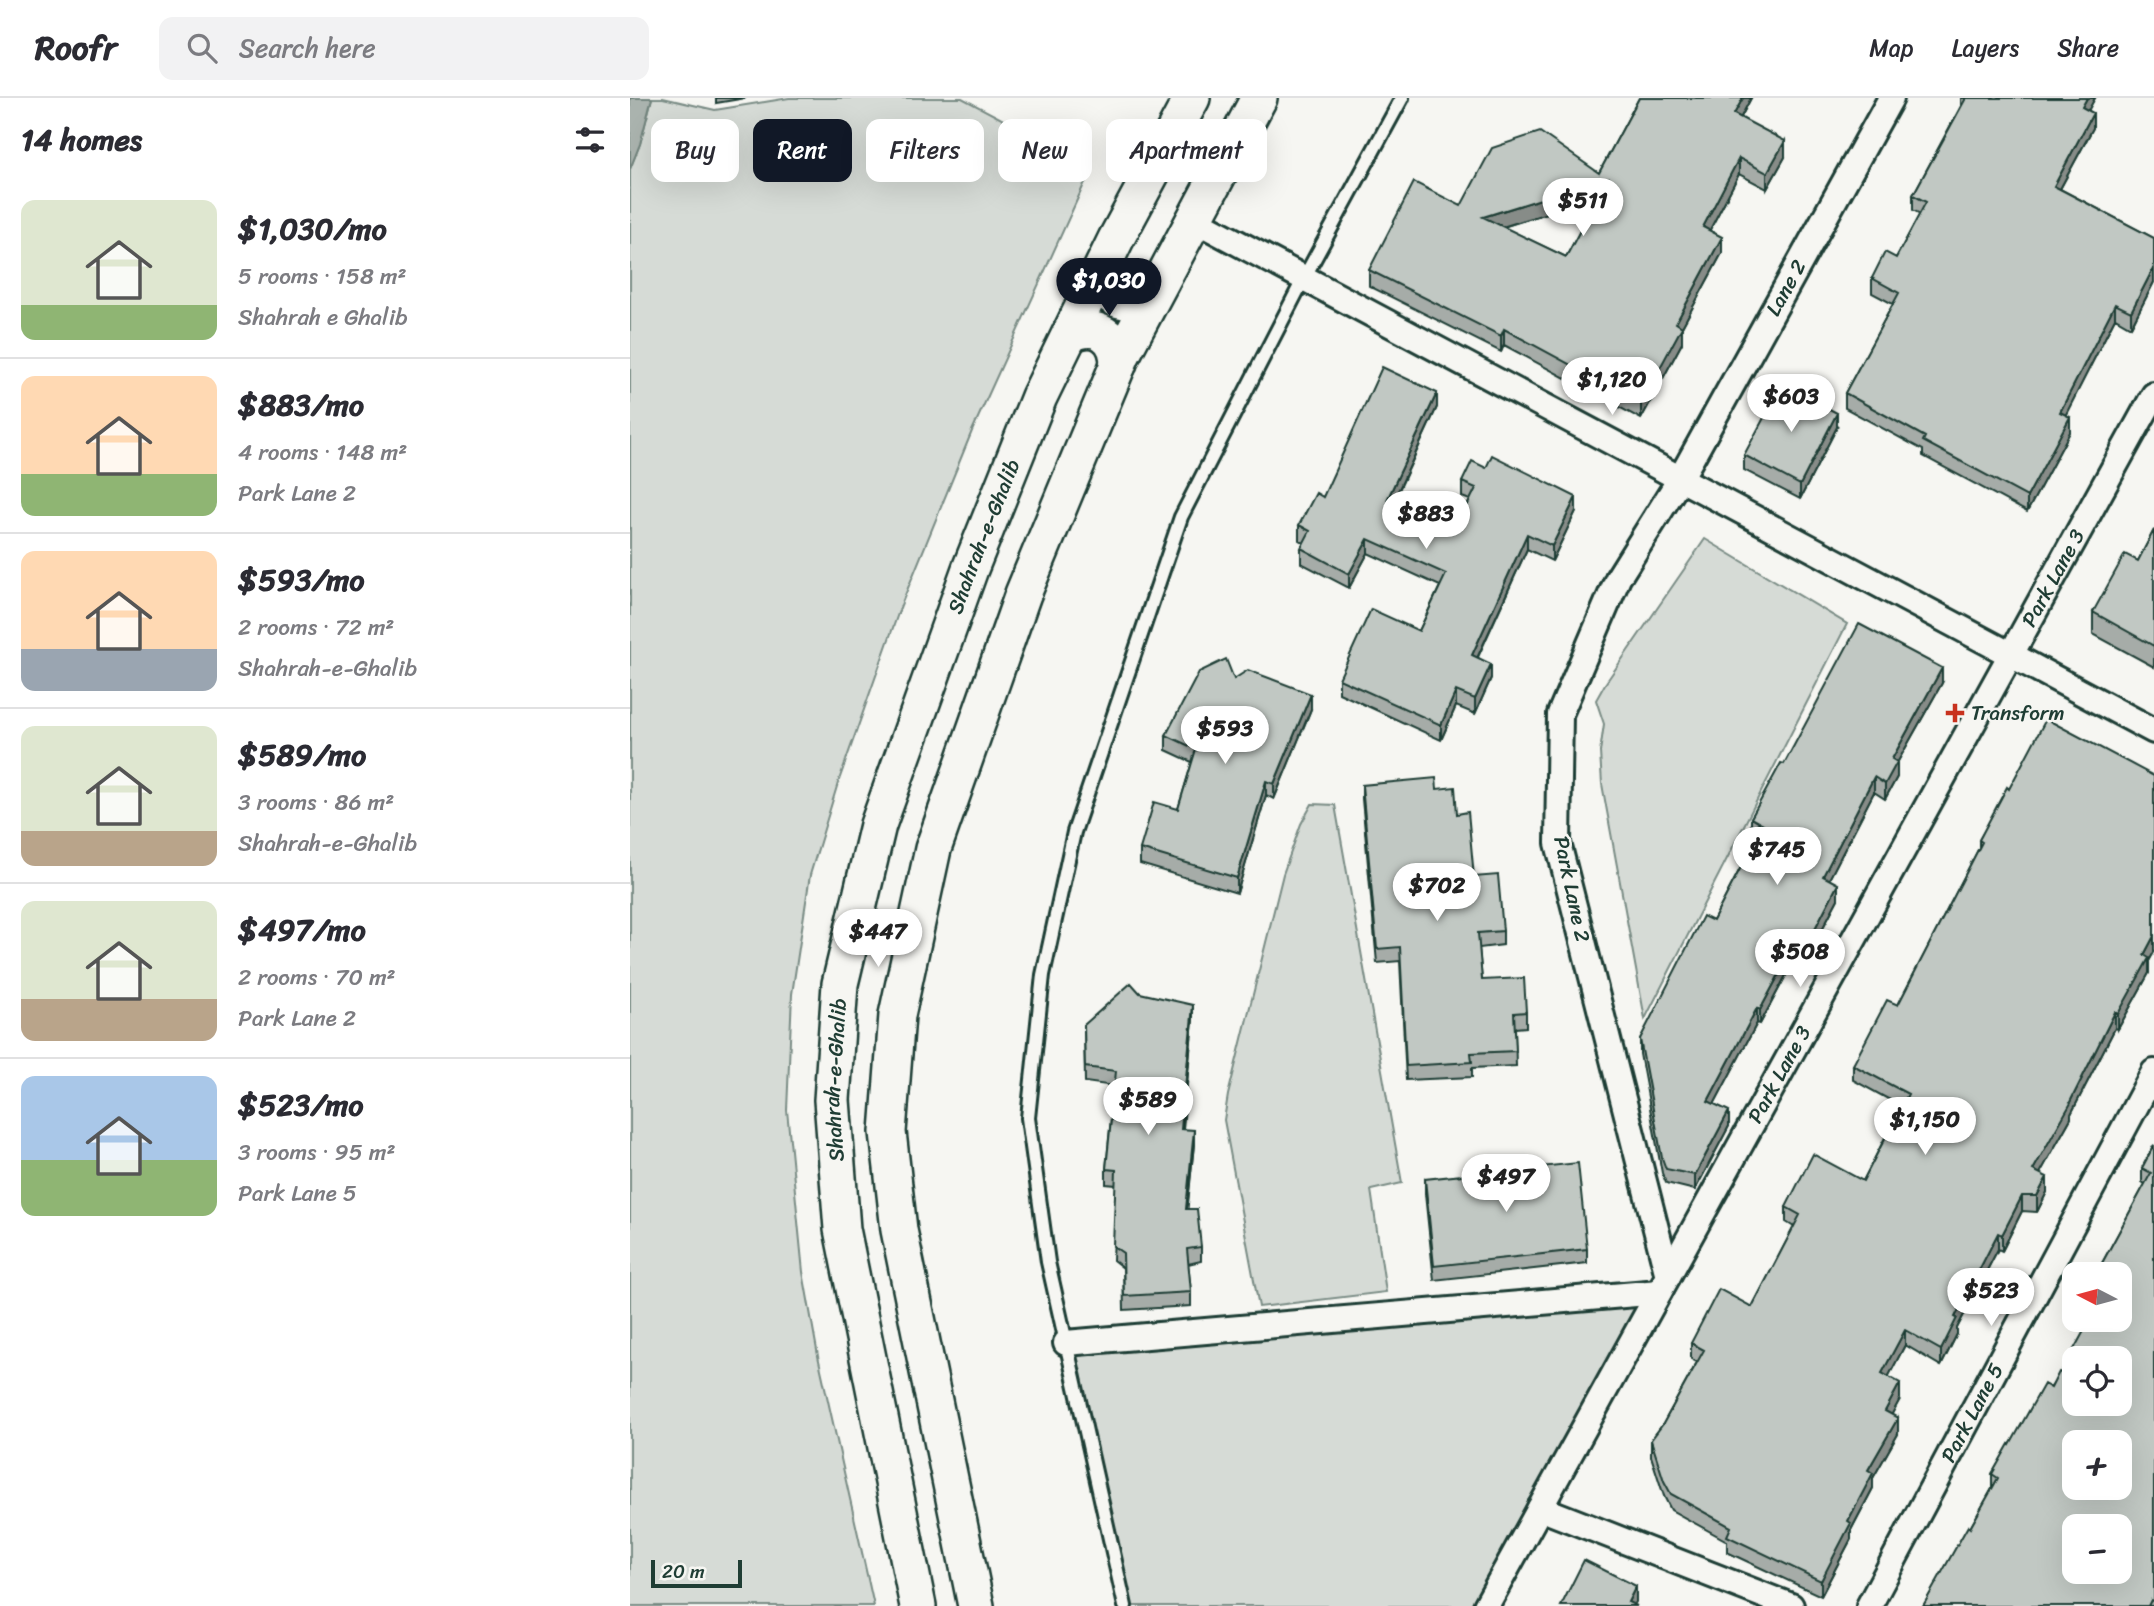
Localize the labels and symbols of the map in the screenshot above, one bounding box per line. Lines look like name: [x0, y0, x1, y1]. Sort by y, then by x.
pin: $511: [1542, 178, 1624, 238]
street label: Lane 2: [1755, 252, 1817, 323]
pin: $1,030: [1052, 258, 1166, 318]
pin: $1,120: [1555, 358, 1669, 417]
pin: $603: [1750, 374, 1832, 434]
street label: Shahrah-e-Ghalib: [936, 453, 1031, 619]
pin: $883: [1385, 491, 1467, 551]
street label: Park Lane 3: [2010, 521, 2096, 634]
place label: Transform: [1971, 694, 2065, 732]
marker: Transform: [1945, 703, 1965, 723]
pin: $593: [1184, 706, 1266, 766]
pin: $745: [1736, 828, 1818, 887]
street label: Park Lane 2: [1542, 832, 1602, 946]
pin: $702: [1396, 864, 1478, 923]
pin: $447: [837, 910, 919, 969]
pin: $508: [1759, 930, 1841, 989]
street label: Shahrah-e-Ghalib: [813, 997, 858, 1163]
street label: Park Lane 3: [1737, 1018, 1822, 1131]
pin: $589: [1107, 1077, 1189, 1137]
pin: $1,150: [1868, 1098, 1982, 1157]
pin: $497: [1465, 1154, 1547, 1214]
north arrow: [2062, 1262, 2132, 1332]
pin: $523: [1950, 1268, 2032, 1328]
street label: Park Lane 5: [1930, 1356, 2015, 1470]
scale bar: [651, 1557, 742, 1589]

